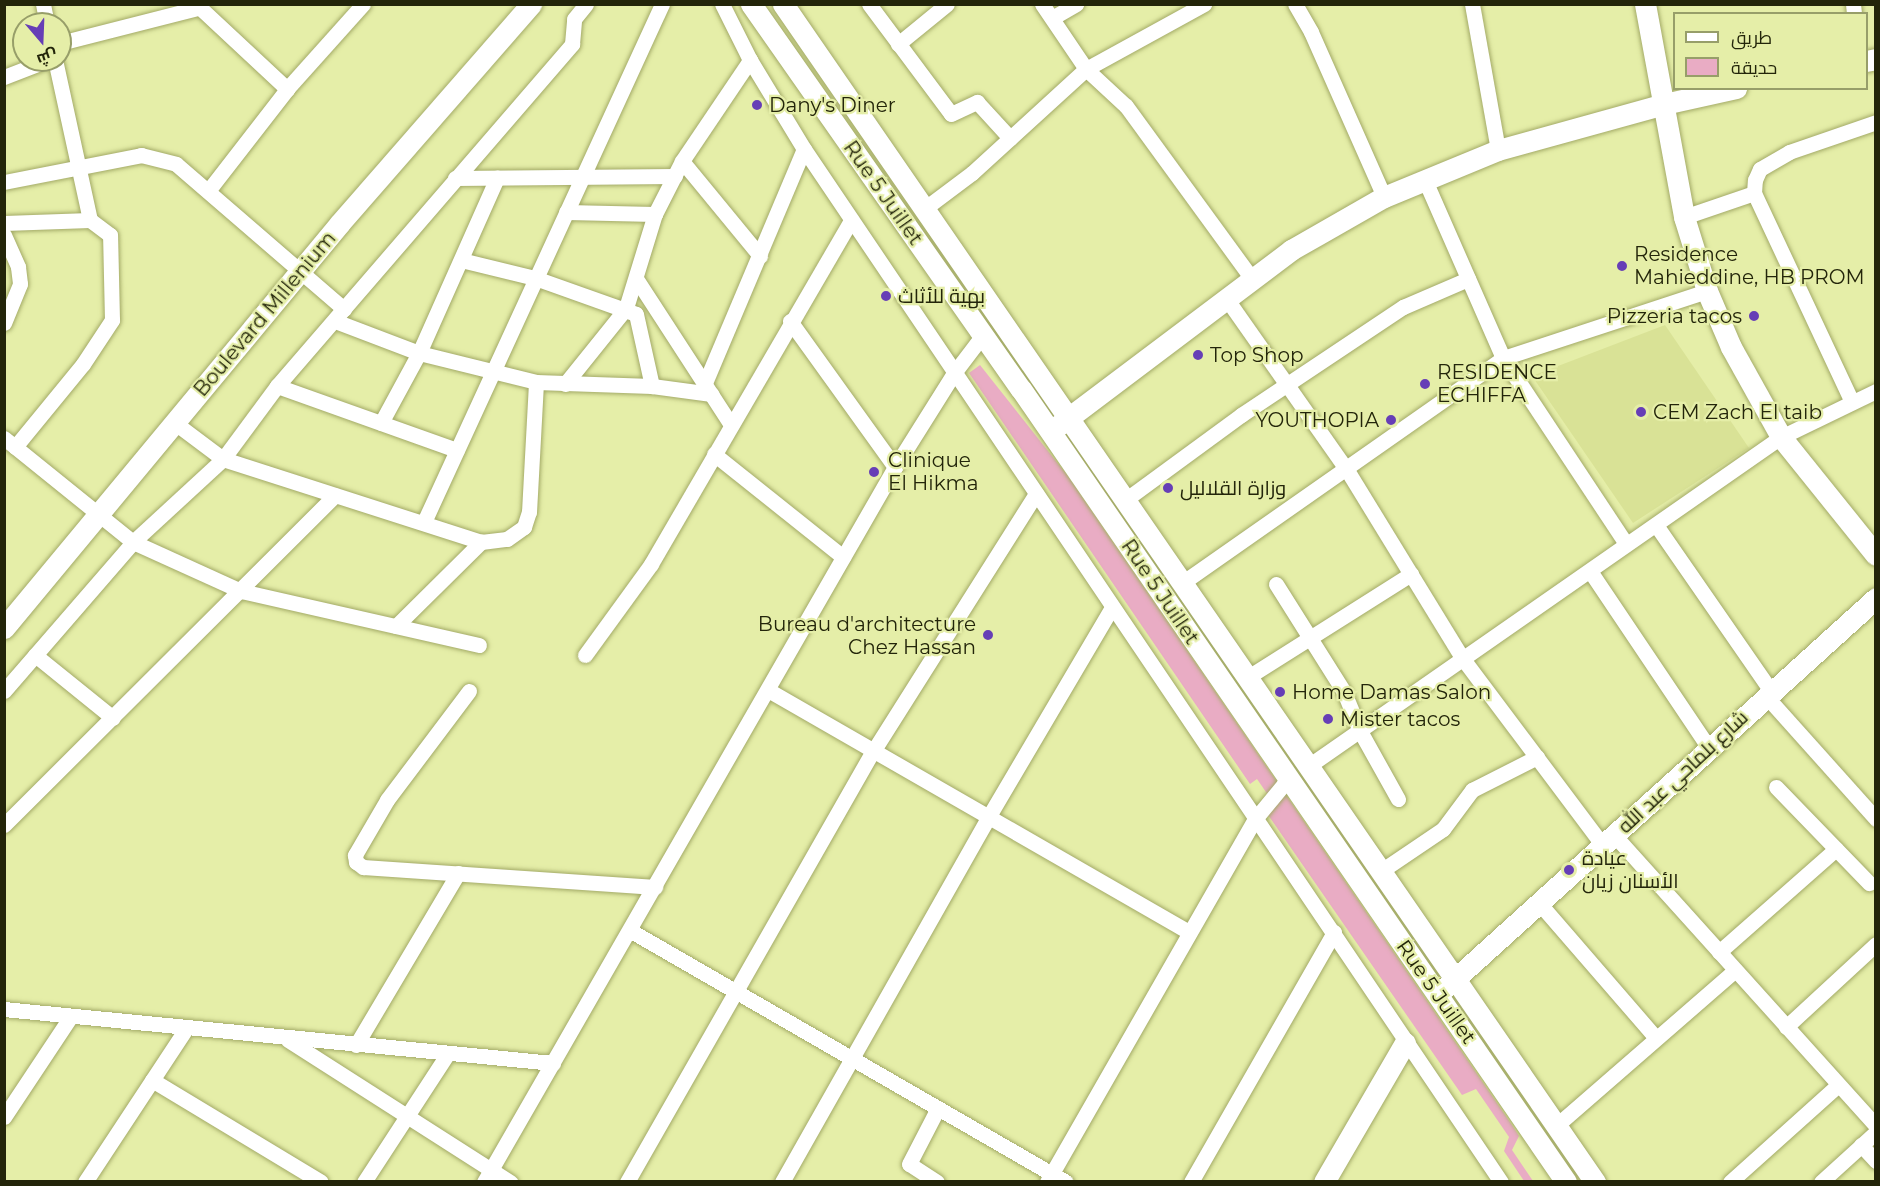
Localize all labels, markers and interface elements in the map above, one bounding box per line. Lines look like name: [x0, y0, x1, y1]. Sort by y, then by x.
north arrow: [12, 12, 72, 72]
legend: [1673, 12, 1868, 90]
text: طريق: [1731, 27, 1772, 49]
text: ش: [35, 45, 60, 70]
text: حديقة: [1731, 57, 1777, 79]
place label: Dany's Diner: [769, 93, 896, 117]
marker: Dany's Diner: [750, 98, 764, 112]
street label: Rue 5 Juillet: [838, 136, 928, 250]
street label: Boulevard Millenium: [189, 227, 341, 401]
place label: Residence Mahieddine, HB PROM: [1634, 243, 1865, 290]
marker: Residence Mahieddine, HB PROM: [1615, 259, 1629, 273]
place label: بهية للأثاث: [898, 284, 985, 308]
marker: بهية للأثاث: [879, 289, 893, 303]
place label: Pizzeria tacos: [1607, 304, 1742, 328]
marker: Pizzeria tacos: [1747, 309, 1761, 323]
place label: Top Shop: [1210, 343, 1304, 367]
marker: Top Shop: [1191, 348, 1205, 362]
place label: RESIDENCE ECHIFFA: [1437, 360, 1557, 407]
marker: RESIDENCE ECHIFFA: [1418, 377, 1432, 391]
place label: CEM Zach El taib: [1653, 400, 1822, 424]
marker: CEM Zach El taib: [1634, 405, 1648, 419]
place label: YOUTHOPIA: [1255, 408, 1379, 432]
marker: YOUTHOPIA: [1384, 413, 1398, 427]
place label: Clinique El Hikma: [888, 448, 978, 495]
marker: Clinique El Hikma: [865, 463, 883, 481]
place label: وزارة القلاليل: [1180, 476, 1286, 500]
marker: وزارة القلاليل: [1161, 481, 1175, 495]
street label: Rue 5 Juillet: [1116, 535, 1204, 649]
place label: Bureau d'architecture Chez Hassan: [758, 612, 976, 659]
marker: Bureau d'architecture Chez Hassan: [981, 628, 995, 642]
place label: Home Damas Salon: [1292, 680, 1491, 704]
marker: Home Damas Salon: [1273, 685, 1287, 699]
street label: شارع بلماحي عبد الله: [1613, 706, 1753, 838]
place label: Mister tacos: [1340, 707, 1460, 731]
marker: Mister tacos: [1321, 712, 1335, 726]
place label: عيادة الأسنان زيان: [1582, 846, 1679, 893]
marker: عيادة الأسنان زيان: [1560, 861, 1578, 879]
street label: Rue 5 Juillet: [1391, 935, 1481, 1049]

